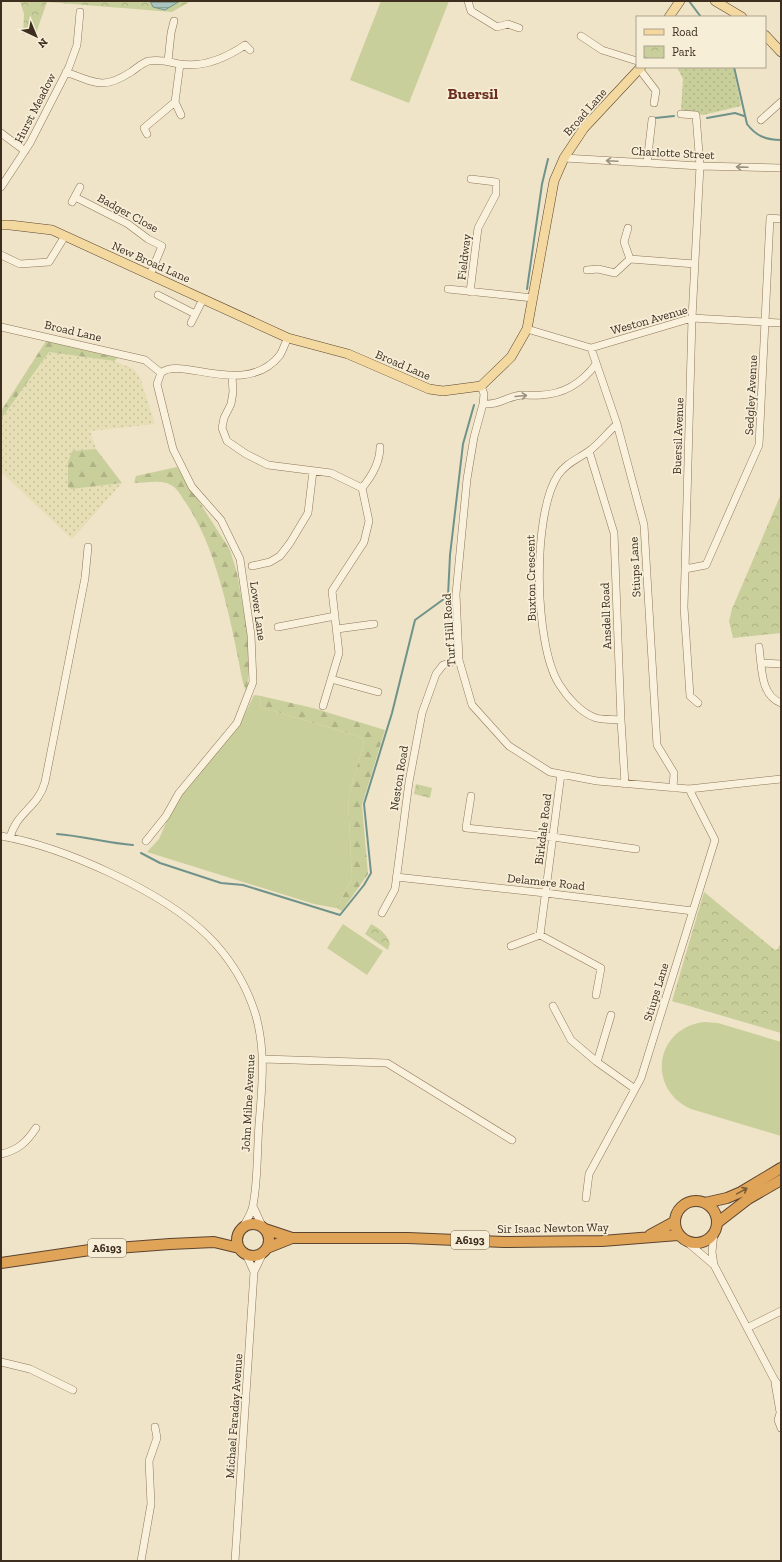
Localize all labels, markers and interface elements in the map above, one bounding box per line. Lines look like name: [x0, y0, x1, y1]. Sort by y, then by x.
north arrow: [16, 16, 56, 56]
legend: [636, 16, 766, 68]
text: Road: [672, 25, 698, 39]
text: N: [35, 35, 50, 51]
text: Park: [672, 45, 697, 59]
street label: Hurst Meadow: [11, 70, 59, 145]
district label: Buersil: [448, 84, 499, 103]
street label: Broad Lane: [561, 85, 610, 139]
street label: Charlotte Street: [631, 144, 716, 162]
one-way arrow: [606, 157, 619, 164]
one-way arrow: [736, 163, 749, 171]
street label: Badger Close: [95, 191, 161, 236]
street label: Fieldway: [454, 232, 474, 281]
street label: New Broad Lane: [110, 238, 193, 286]
street label: Weston Avenue: [609, 302, 689, 338]
street label: Broad Lane: [43, 318, 103, 344]
street label: Broad Lane: [373, 347, 433, 383]
street label: Sedgley Avenue: [742, 354, 760, 435]
one-way arrow: [514, 393, 527, 400]
street label: Buersil Avenue: [670, 397, 686, 475]
street label: Buxton Crescent: [523, 534, 539, 621]
street label: Stiups Lane: [626, 536, 644, 598]
street label: Lower Lane: [247, 580, 269, 642]
street label: Ansdell Road: [598, 582, 614, 650]
street label: Turf Hill Road: [439, 593, 459, 667]
street label: Neston Road: [387, 744, 411, 811]
street label: Birkdale Road: [532, 792, 554, 865]
street label: Delamere Road: [506, 871, 586, 893]
street label: Stiups Lane: [640, 961, 672, 1023]
street label: John Milne Avenue: [238, 1054, 258, 1152]
one-way arrow: [736, 1187, 748, 1195]
street label: Sir Isaac Newton Way: [497, 1220, 610, 1236]
road number: A6193: [451, 1231, 489, 1249]
road number: A6193: [88, 1239, 126, 1257]
street label: Michael Faraday Avenue: [223, 1353, 245, 1479]

